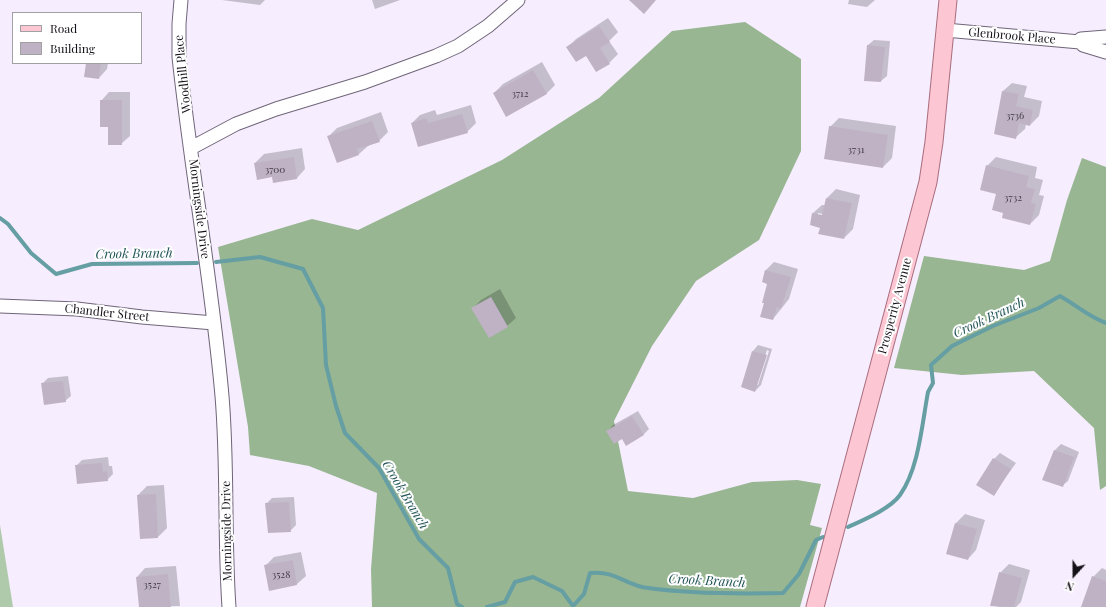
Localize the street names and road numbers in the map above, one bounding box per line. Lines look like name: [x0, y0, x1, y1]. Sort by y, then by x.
street label: Glenbrook Place: [968, 25, 1056, 47]
street label: Woodhill Place: [172, 34, 194, 114]
street label: Morningside Drive: [186, 158, 212, 260]
street label: Prosperity Avenue: [875, 256, 915, 356]
street label: Chandler Street: [64, 301, 150, 325]
street label: Morningside Drive: [219, 481, 235, 581]

